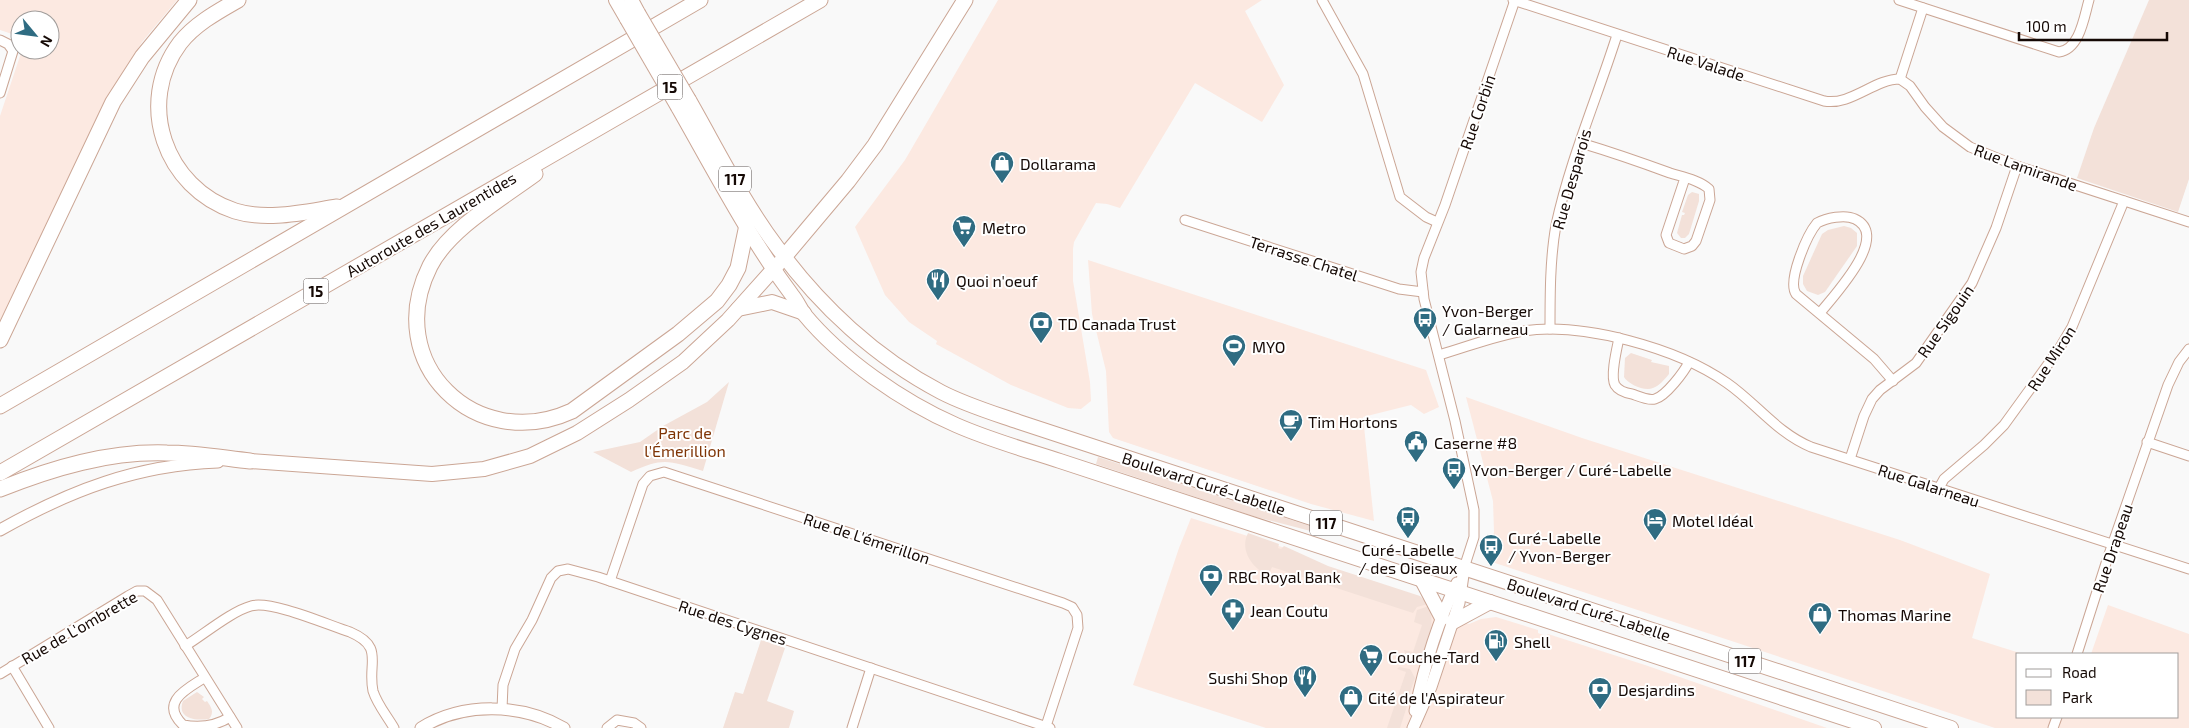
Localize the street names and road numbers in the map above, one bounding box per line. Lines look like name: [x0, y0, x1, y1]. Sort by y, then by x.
street label: Rue Valade: [1665, 42, 1747, 84]
street label: Rue Corbin: [1455, 72, 1499, 152]
road number: 15: [658, 74, 682, 100]
street label: Rue Desparois: [1548, 126, 1594, 232]
street label: Rue Lamirande: [1972, 140, 2080, 194]
road number: 117: [719, 166, 751, 192]
street label: Autoroute des Laurentides: [343, 168, 519, 280]
street label: Terrasse Chatel: [1247, 232, 1361, 285]
road number: 15: [304, 278, 328, 304]
street label: Rue Sigouin: [1913, 281, 1977, 361]
street label: Rue Miron: [2023, 322, 2079, 394]
street label: Boulevard Curé-Labelle: [1120, 448, 1288, 518]
street label: Rue Galarneau: [1876, 460, 1982, 510]
street label: Rue Drapeau: [2088, 501, 2136, 595]
street label: Rue de L'émerillon: [801, 509, 933, 567]
road number: 117: [1310, 510, 1342, 536]
street label: Boulevard Curé-Labelle: [1505, 574, 1673, 644]
street label: Rue de L'ombrette: [18, 586, 140, 668]
street label: Rue des Cygnes: [676, 596, 790, 648]
road number: 117: [1729, 648, 1761, 674]

